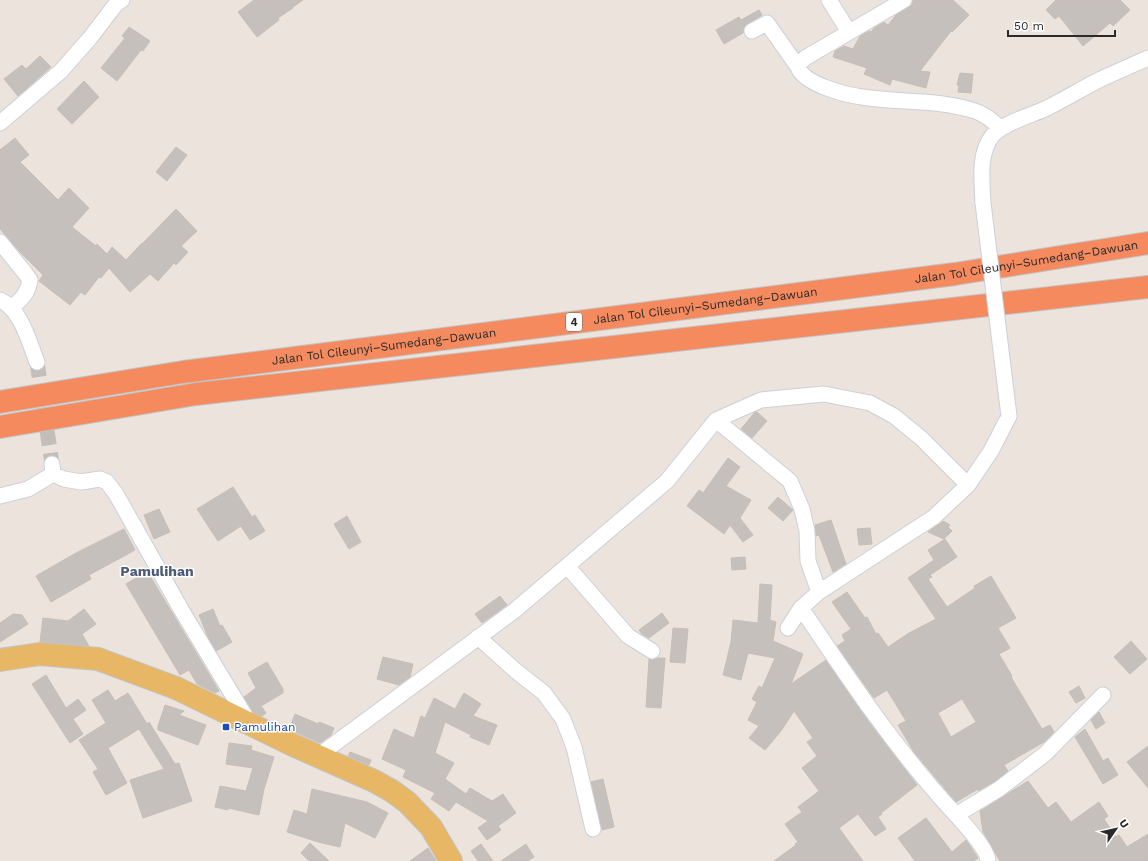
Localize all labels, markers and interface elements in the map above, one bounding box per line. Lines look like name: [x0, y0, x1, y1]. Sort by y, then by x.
scale bar: [1008, 12, 1115, 38]
text: 50 m: [1014, 19, 1044, 33]
street label: Jalan Tol Cileunyi–Sumedang–Dawuan: [914, 238, 1139, 286]
street label: Jalan Tol Cileunyi–Sumedang–Dawuan: [592, 285, 818, 327]
road number: 4: [566, 313, 582, 331]
street label: Jalan Tol Cileunyi–Sumedang–Dawuan: [271, 325, 497, 368]
district label: Pamulihan: [120, 563, 194, 579]
place label: Pamulihan: [234, 720, 295, 734]
marker: Pamulihan: [221, 722, 231, 732]
north arrow: [1096, 809, 1136, 849]
text: U: [1116, 817, 1132, 831]

